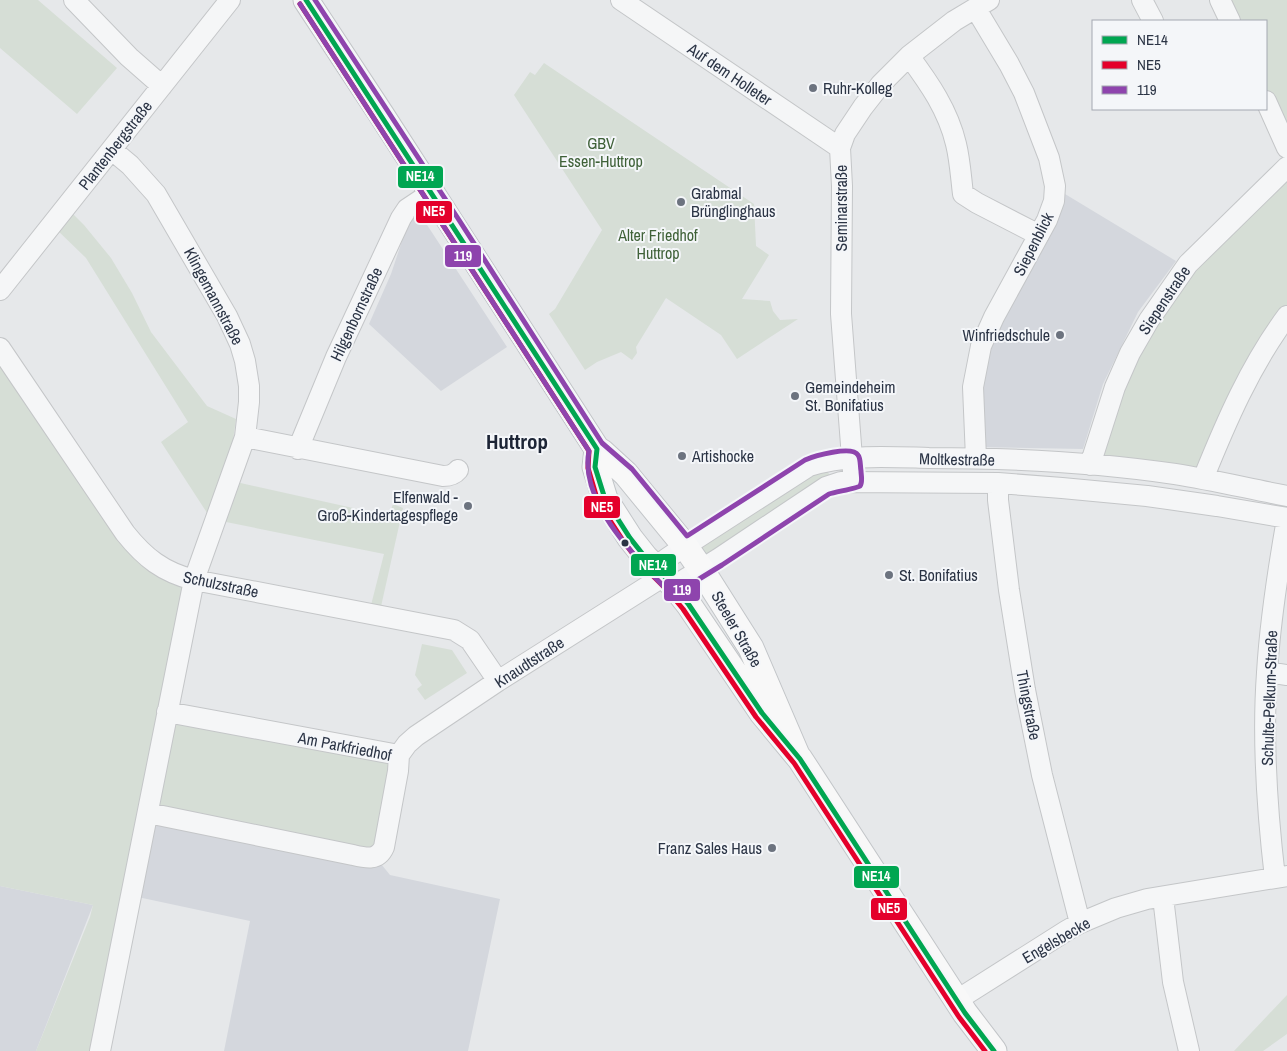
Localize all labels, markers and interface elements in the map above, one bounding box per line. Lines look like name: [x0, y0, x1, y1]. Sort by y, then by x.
legend: [1092, 20, 1267, 110]
text: NE14: [1137, 29, 1168, 50]
street label: Auf dem Holleter: [683, 37, 777, 111]
text: NE5: [1137, 54, 1161, 75]
place label: Ruhr-Kolleg: [823, 77, 893, 99]
text: 119: [1137, 79, 1157, 100]
marker: Ruhr-Kolleg: [807, 82, 819, 94]
street label: Plantenbergstraße: [73, 96, 157, 194]
park label: GBV Essen-Huttrop: [559, 132, 643, 172]
line badge: NE14: [397, 165, 444, 189]
street label: Seminarstraße: [830, 165, 852, 251]
text: NE14: [406, 167, 435, 185]
place label: Grabmal Brünglinghaus: [691, 182, 776, 222]
marker: Grabmal Brünglinghaus: [675, 196, 687, 208]
line badge: NE5: [415, 200, 453, 224]
text: NE5: [423, 202, 446, 220]
street label: Siepenblick: [1008, 208, 1059, 280]
park label: Alter Friedhof Huttrop: [617, 224, 698, 264]
street label: Klingemannstraße: [179, 244, 249, 348]
line badge: 119: [444, 244, 482, 268]
text: 119: [454, 247, 472, 265]
street label: Siepenstraße: [1133, 261, 1195, 339]
street label: Hilgenbornstraße: [325, 263, 387, 365]
place label: Winfriedschule: [962, 324, 1050, 346]
marker: Winfriedschule: [1054, 329, 1066, 341]
place label: Gemeindeheim St. Bonifatius: [805, 376, 895, 416]
marker: Gemeindeheim St. Bonifatius: [789, 390, 801, 402]
district label: Huttrop: [486, 427, 548, 456]
place label: Artishocke: [691, 445, 754, 467]
street label: Moltkestraße: [919, 447, 995, 471]
marker: Artishocke: [676, 450, 688, 462]
place label: Elfenwald - Groß-Kindertagespflege: [317, 486, 459, 526]
line badge: NE5: [583, 495, 621, 519]
text: NE5: [591, 498, 614, 516]
marker: Elfenwald - Groß-Kindertagespflege: [462, 500, 474, 512]
unlabelled marker: [620, 538, 630, 548]
line badge: NE14: [630, 553, 677, 577]
text: NE14: [639, 556, 668, 574]
place label: St. Bonifatius: [899, 564, 978, 586]
street label: Schulzstraße: [181, 565, 261, 603]
marker: St. Bonifatius: [883, 569, 895, 581]
line badge: 119: [663, 578, 701, 602]
text: 119: [673, 581, 691, 599]
street label: Steeler Straße: [706, 587, 768, 671]
street label: Schulte-Pelkum-Straße: [1256, 630, 1282, 766]
street label: Knaudtstraße: [490, 631, 568, 693]
street label: Thingstraße: [1011, 668, 1047, 742]
street label: Am Parkfriedhof: [295, 726, 394, 766]
place label: Franz Sales Haus: [658, 837, 762, 859]
marker: Franz Sales Haus: [766, 842, 778, 854]
line badge: NE14: [853, 865, 900, 889]
text: NE14: [862, 867, 891, 885]
line badge: NE5: [870, 897, 908, 921]
text: NE5: [878, 899, 901, 917]
street label: Engelsbecke: [1018, 912, 1094, 968]

